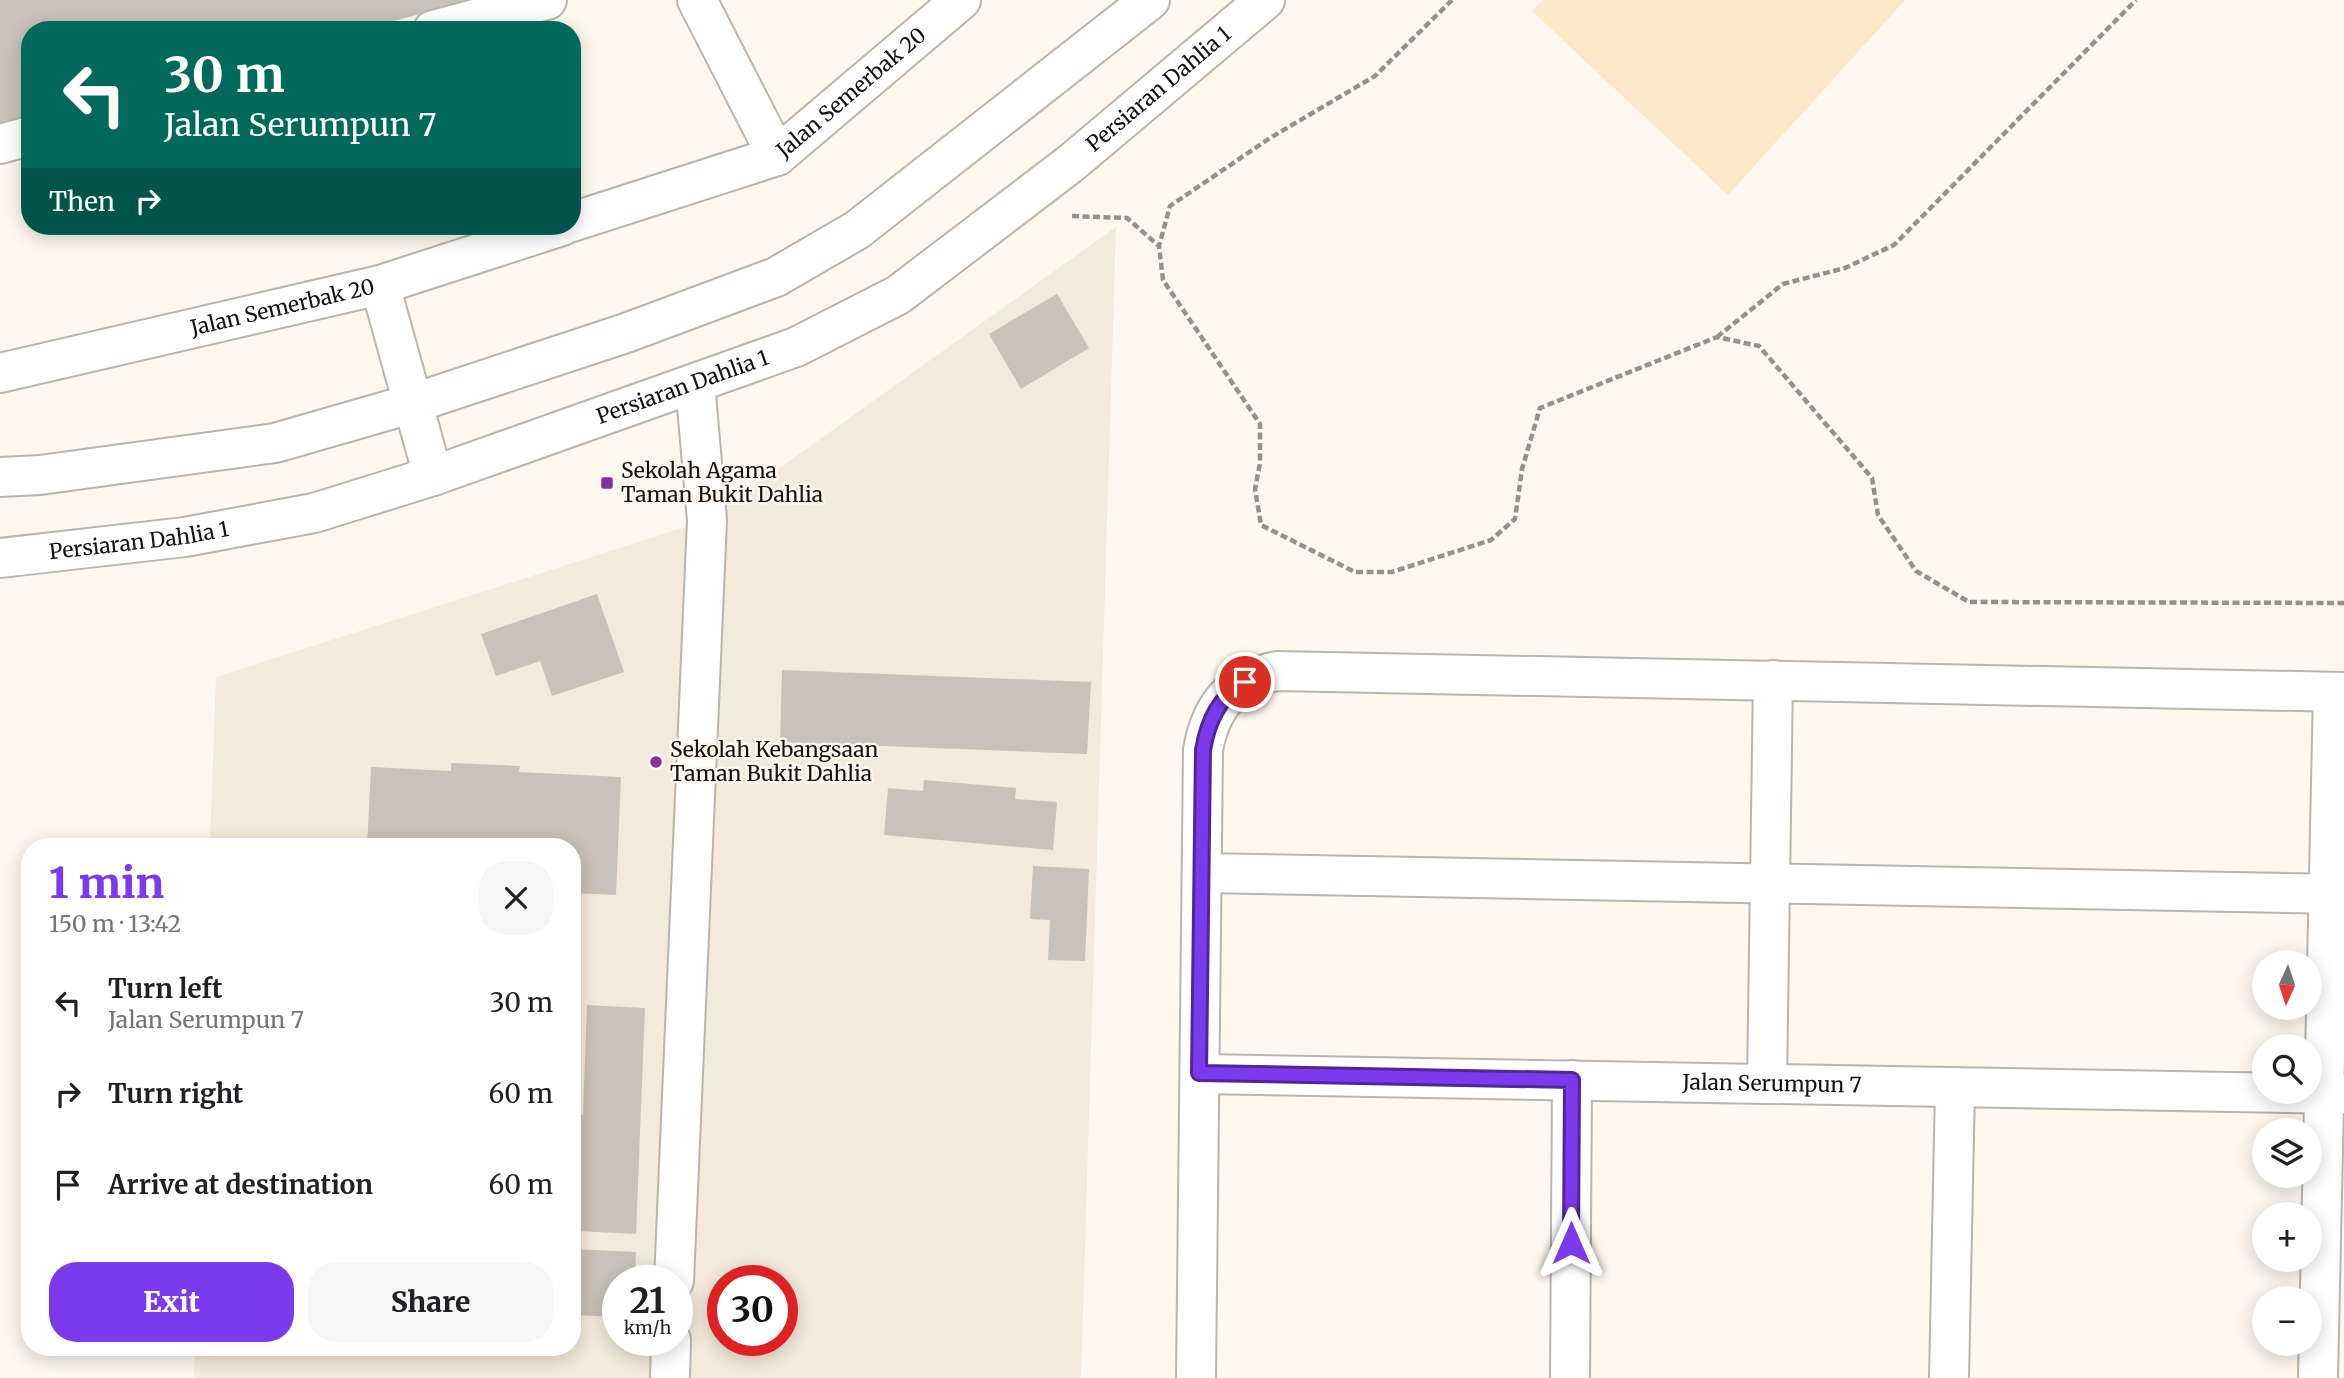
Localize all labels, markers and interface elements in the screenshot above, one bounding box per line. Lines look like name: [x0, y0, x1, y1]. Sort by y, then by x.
street label: Persiaran Dahlia 1: [1081, 20, 1236, 157]
street label: Jalan Semerbak 20: [770, 21, 932, 164]
text: 30 m: [164, 44, 285, 105]
icon: left: [49, 49, 140, 140]
text: Jalan Serumpun 7: [164, 105, 437, 145]
icon: right: [129, 182, 167, 220]
text: Then: [49, 185, 115, 218]
street label: Jalan Semerbak 20: [187, 273, 377, 342]
street label: Persiaran Dahlia 1: [593, 344, 772, 430]
place label: Sekolah Agama Taman Bukit Dahlia: [621, 457, 823, 508]
marker: Sekolah Agama Taman Bukit Dahlia: [599, 475, 615, 491]
street label: Persiaran Dahlia 1: [48, 515, 231, 565]
pin: [1215, 652, 1275, 712]
icon: arrive: [1226, 663, 1264, 701]
place label: Sekolah Kebangsaan Taman Bukit Dahlia: [670, 736, 878, 787]
marker: Sekolah Kebangsaan Taman Bukit Dahlia: [648, 754, 664, 770]
text: 1 min: [49, 857, 164, 909]
button: close: [479, 861, 553, 935]
text: 150 m · 13:42: [49, 909, 181, 938]
north arrow: [2252, 950, 2322, 1020]
map controls: [2252, 950, 2322, 1356]
text: Turn left: [108, 972, 222, 1005]
icon: left: [49, 984, 87, 1022]
text: 30 m: [490, 986, 553, 1019]
text: Jalan Serumpun 7: [108, 1005, 304, 1034]
button: search: [2252, 1034, 2322, 1104]
street label: Jalan Serumpun 7: [1681, 1068, 1862, 1099]
icon: right: [49, 1075, 87, 1113]
text: Turn right: [108, 1077, 243, 1110]
text: 60 m: [489, 1077, 553, 1110]
button: layers: [2252, 1118, 2322, 1188]
icon: arrive: [49, 1166, 87, 1204]
text: Arrive at destination: [108, 1168, 373, 1201]
text: 60 m: [489, 1168, 553, 1201]
button: +: [2252, 1202, 2322, 1272]
position arrow: [1534, 1206, 1608, 1280]
button: Exit: [49, 1262, 294, 1342]
button: Share: [308, 1262, 553, 1342]
speed limit sign: 30: [707, 1265, 798, 1356]
text: 21: [630, 1279, 665, 1323]
button: −: [2252, 1286, 2322, 1356]
text: km/h: [624, 1316, 671, 1339]

